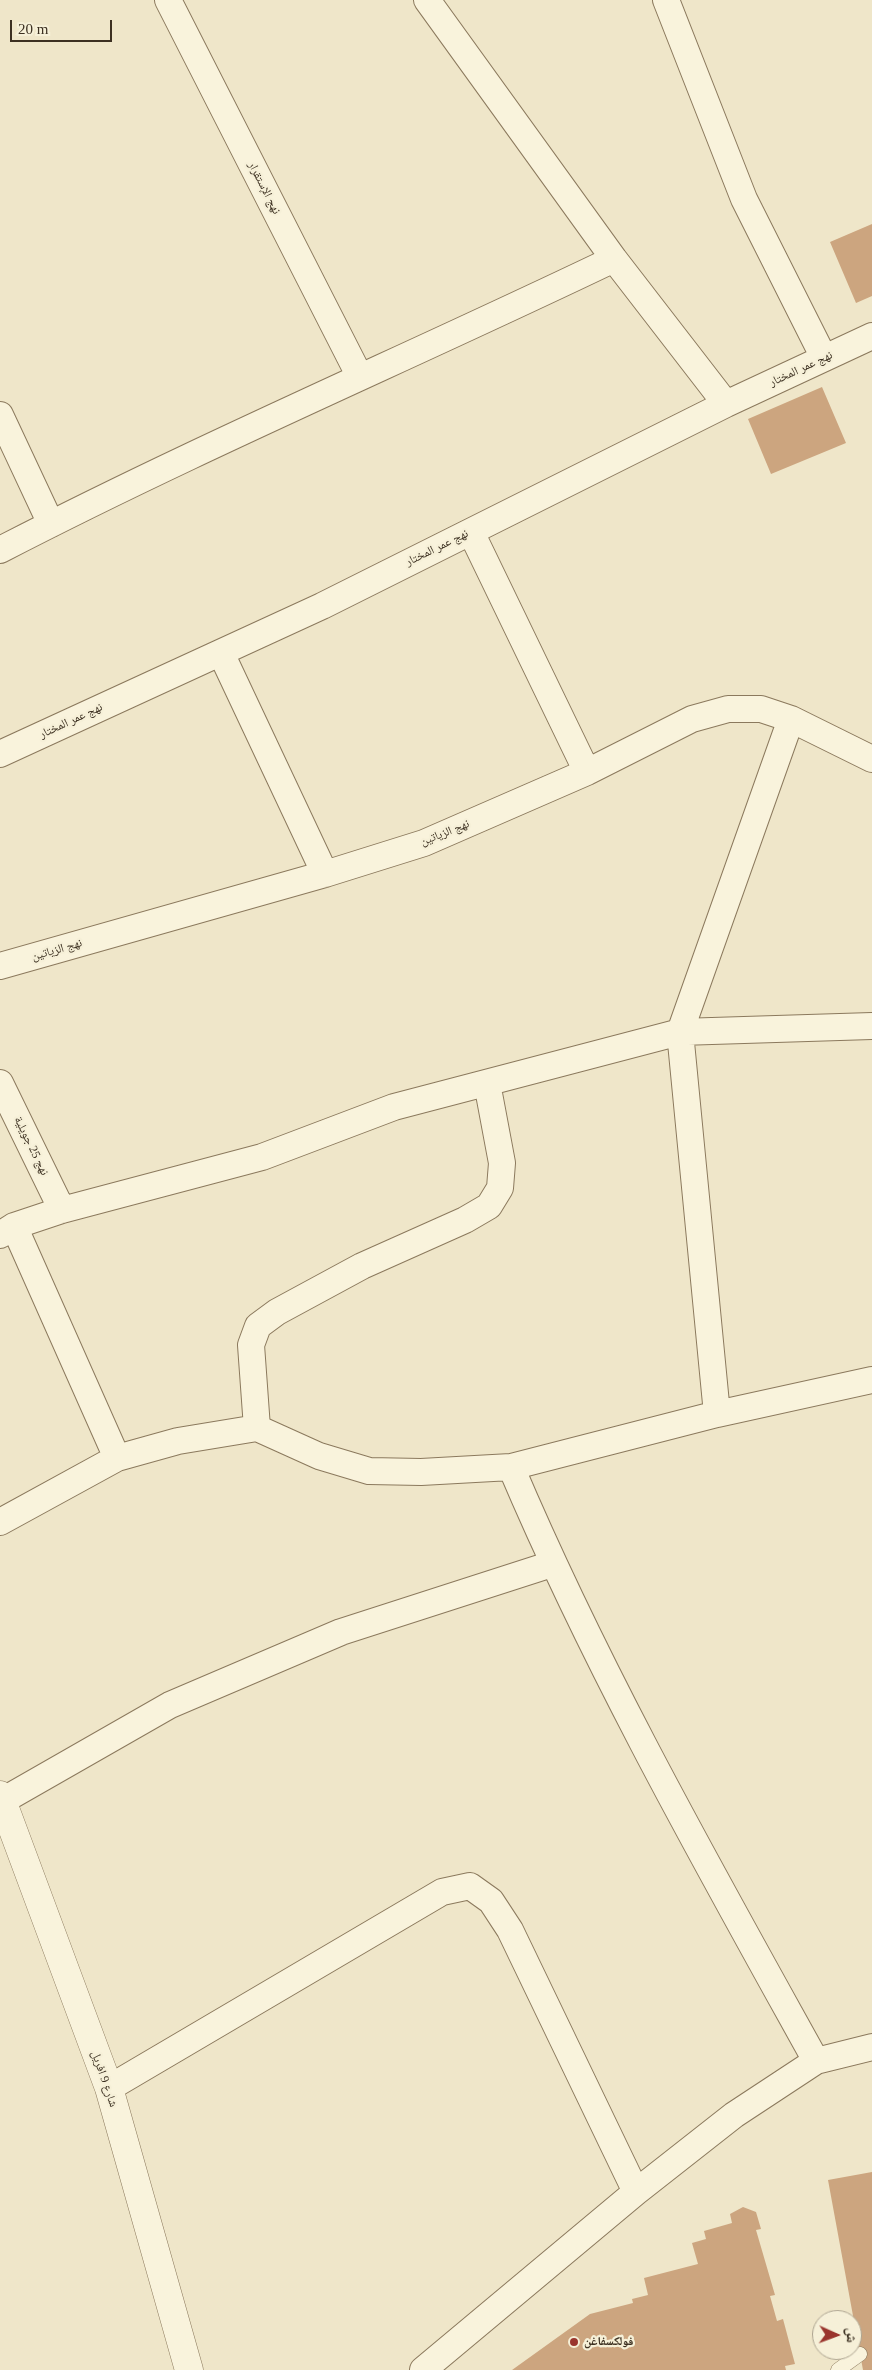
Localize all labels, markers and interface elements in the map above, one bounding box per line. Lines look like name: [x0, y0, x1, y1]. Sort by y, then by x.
scale bar: [12, 10, 115, 42]
text: 20 m: [18, 21, 48, 37]
street label: نهج الإستقرار: [245, 159, 283, 217]
street label: نهج عمر المختار: [767, 348, 835, 390]
street label: نهج عمر المختار: [403, 527, 471, 569]
street label: نهج عمر المختار: [37, 700, 105, 742]
street label: نهج الزياتين: [418, 817, 472, 849]
street label: نهج الزياتين: [30, 936, 84, 964]
street label: نهج 25 جويلية: [11, 1114, 51, 1178]
street label: شارع 9 افريل: [88, 2049, 120, 2109]
north arrow: [812, 2310, 862, 2360]
text: ش: [844, 2328, 859, 2343]
place label: فولكسفاغن: [584, 2335, 633, 2349]
marker: فولكسفاغن: [568, 2336, 580, 2348]

